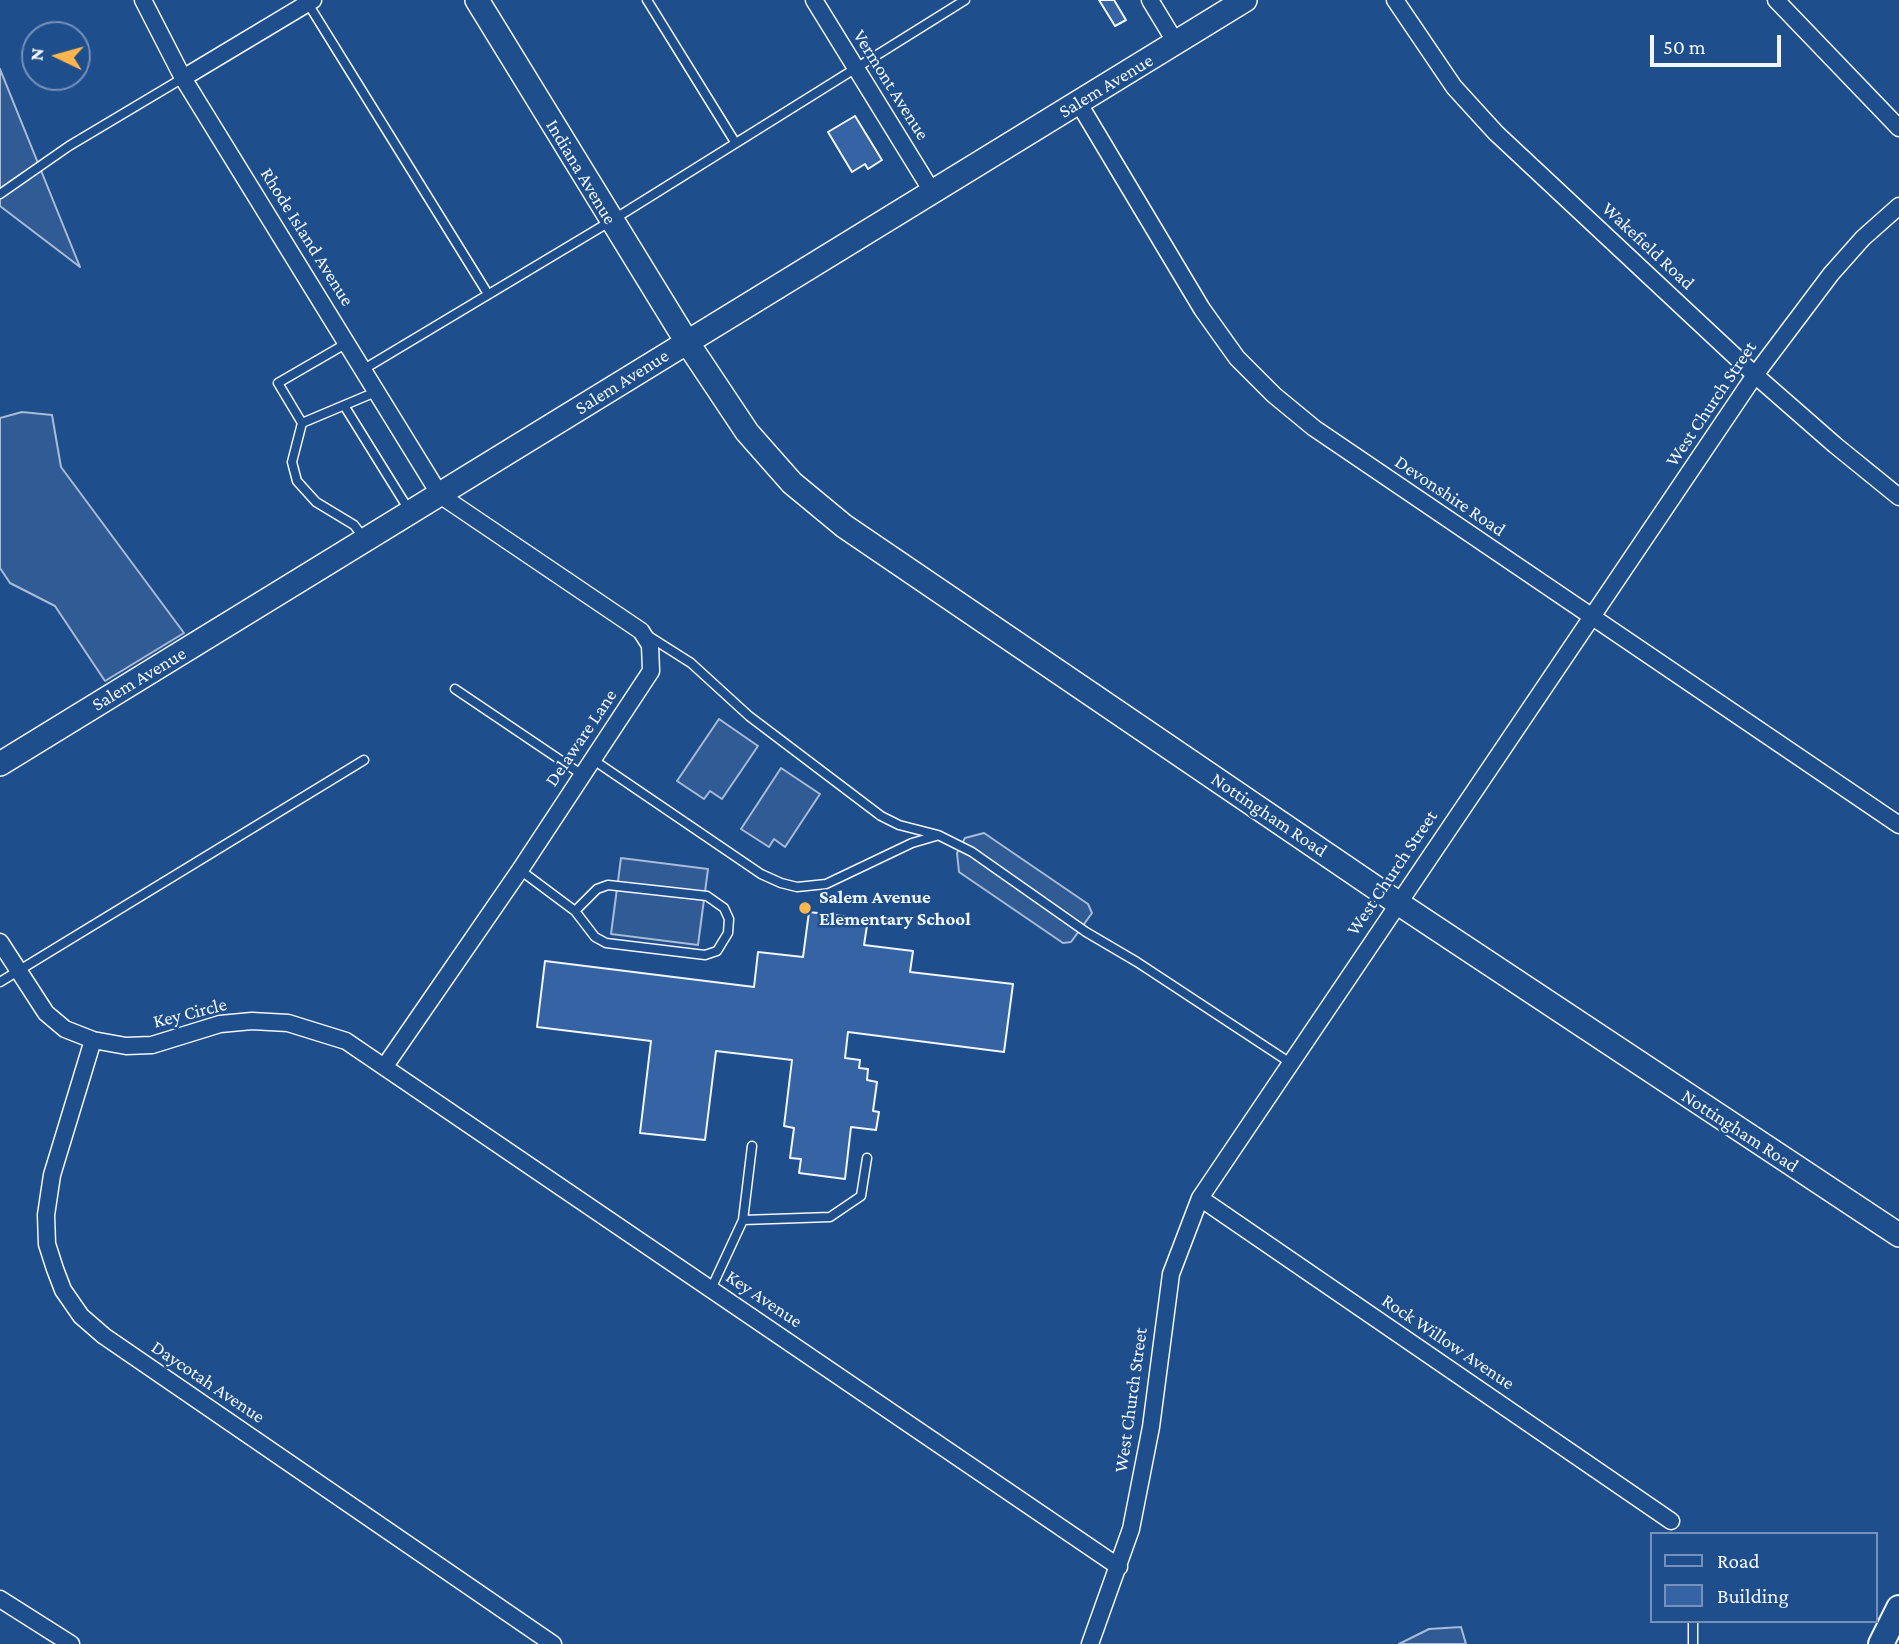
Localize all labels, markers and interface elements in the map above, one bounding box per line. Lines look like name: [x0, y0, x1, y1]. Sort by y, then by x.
north arrow: [21, 21, 91, 91]
scale bar: [1654, 21, 1785, 65]
street label: Vermont Avenue: [848, 26, 934, 144]
text: 50 m: [1663, 35, 1706, 59]
text: N: [26, 47, 48, 62]
street label: Salem Avenue: [1055, 49, 1157, 123]
street label: Indiana Avenue: [541, 115, 621, 229]
street label: Rhode Island Avenue: [255, 164, 359, 310]
street label: Wakefield Road: [1597, 197, 1699, 295]
street label: West Church Street: [1661, 337, 1761, 471]
street label: Salem Avenue: [571, 344, 673, 420]
street label: Devonshire Road: [1390, 451, 1510, 541]
street label: Salem Avenue: [88, 642, 190, 716]
street label: Delaware Lane: [540, 685, 622, 791]
street label: Nottingham Road: [1207, 768, 1331, 862]
street label: West Church Street: [1342, 806, 1442, 940]
place label: Salem Avenue Elementary School: [819, 886, 971, 930]
marker: Salem Avenue Elementary School: [797, 900, 813, 916]
street label: Key Circle: [151, 993, 229, 1033]
street label: Nottingham Road: [1677, 1085, 1803, 1177]
street label: Key Avenue: [721, 1265, 807, 1333]
street label: Rock Willow Avenue: [1377, 1289, 1519, 1395]
street label: West Church Street: [1110, 1326, 1152, 1474]
street label: Daycotah Avenue: [147, 1336, 269, 1428]
legend: [1650, 1532, 1878, 1623]
text: Road: [1717, 1549, 1760, 1573]
text: Building: [1717, 1584, 1789, 1608]

